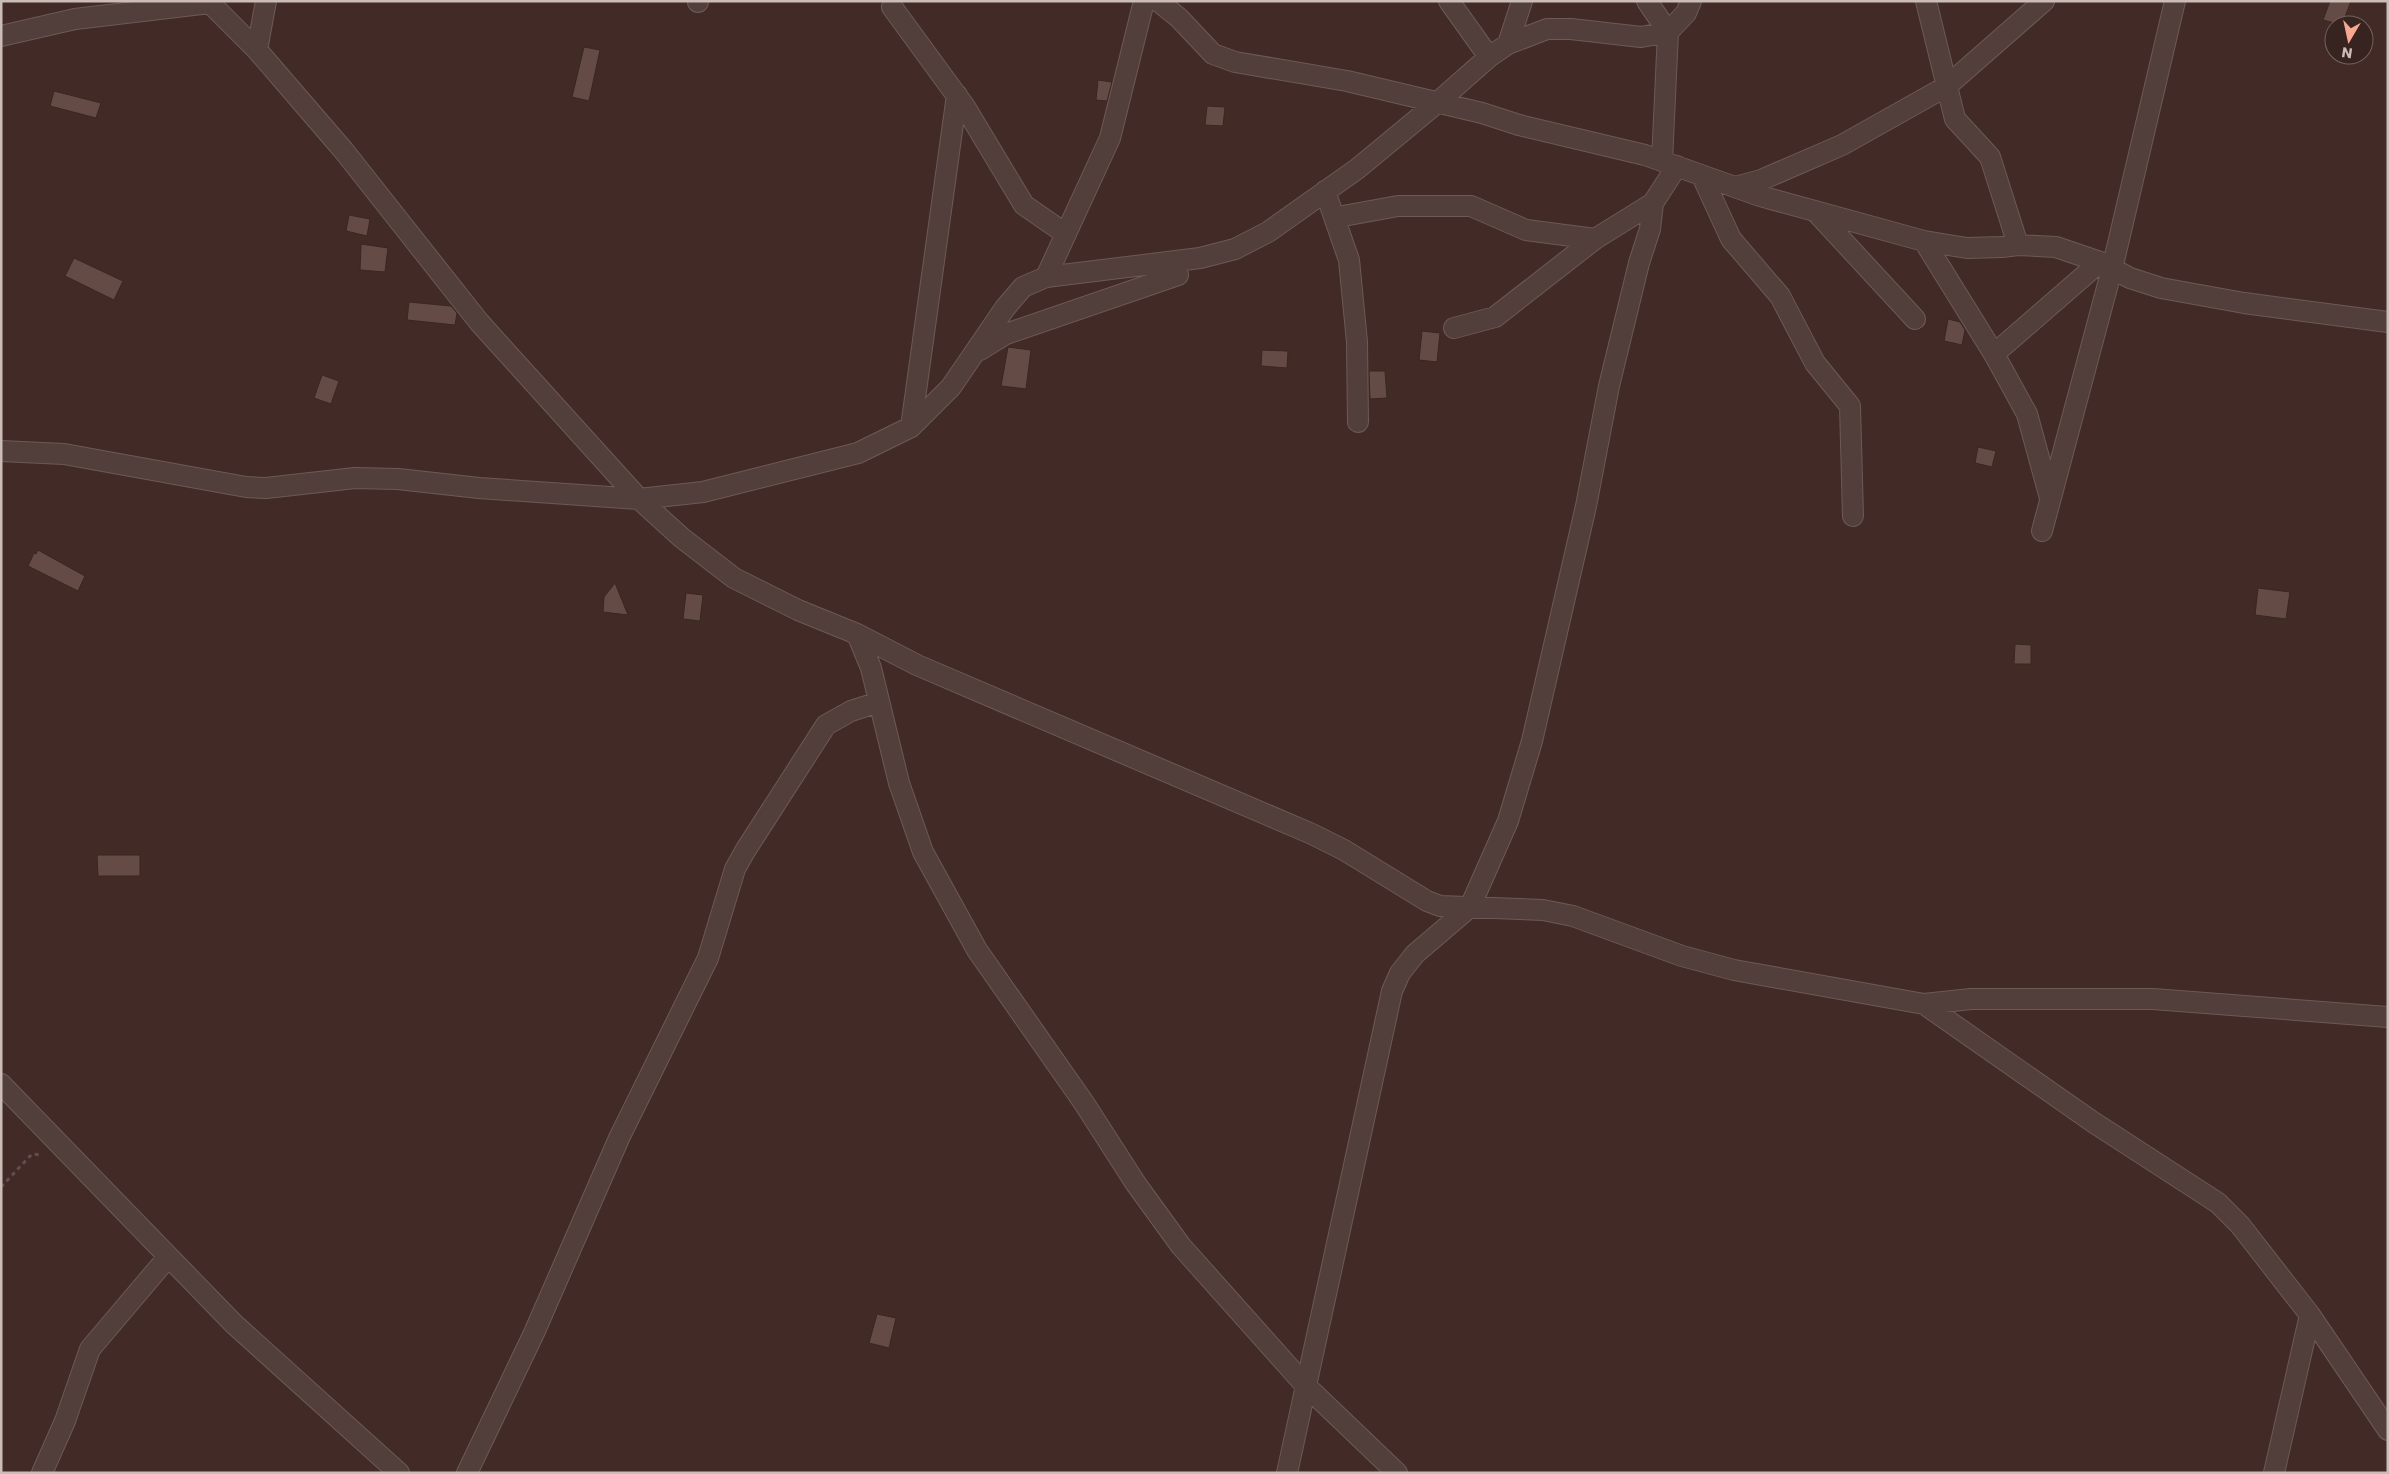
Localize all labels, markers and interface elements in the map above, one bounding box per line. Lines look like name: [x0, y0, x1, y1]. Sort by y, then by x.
north arrow: [2324, 15, 2374, 65]
text: N: [2340, 42, 2354, 64]

